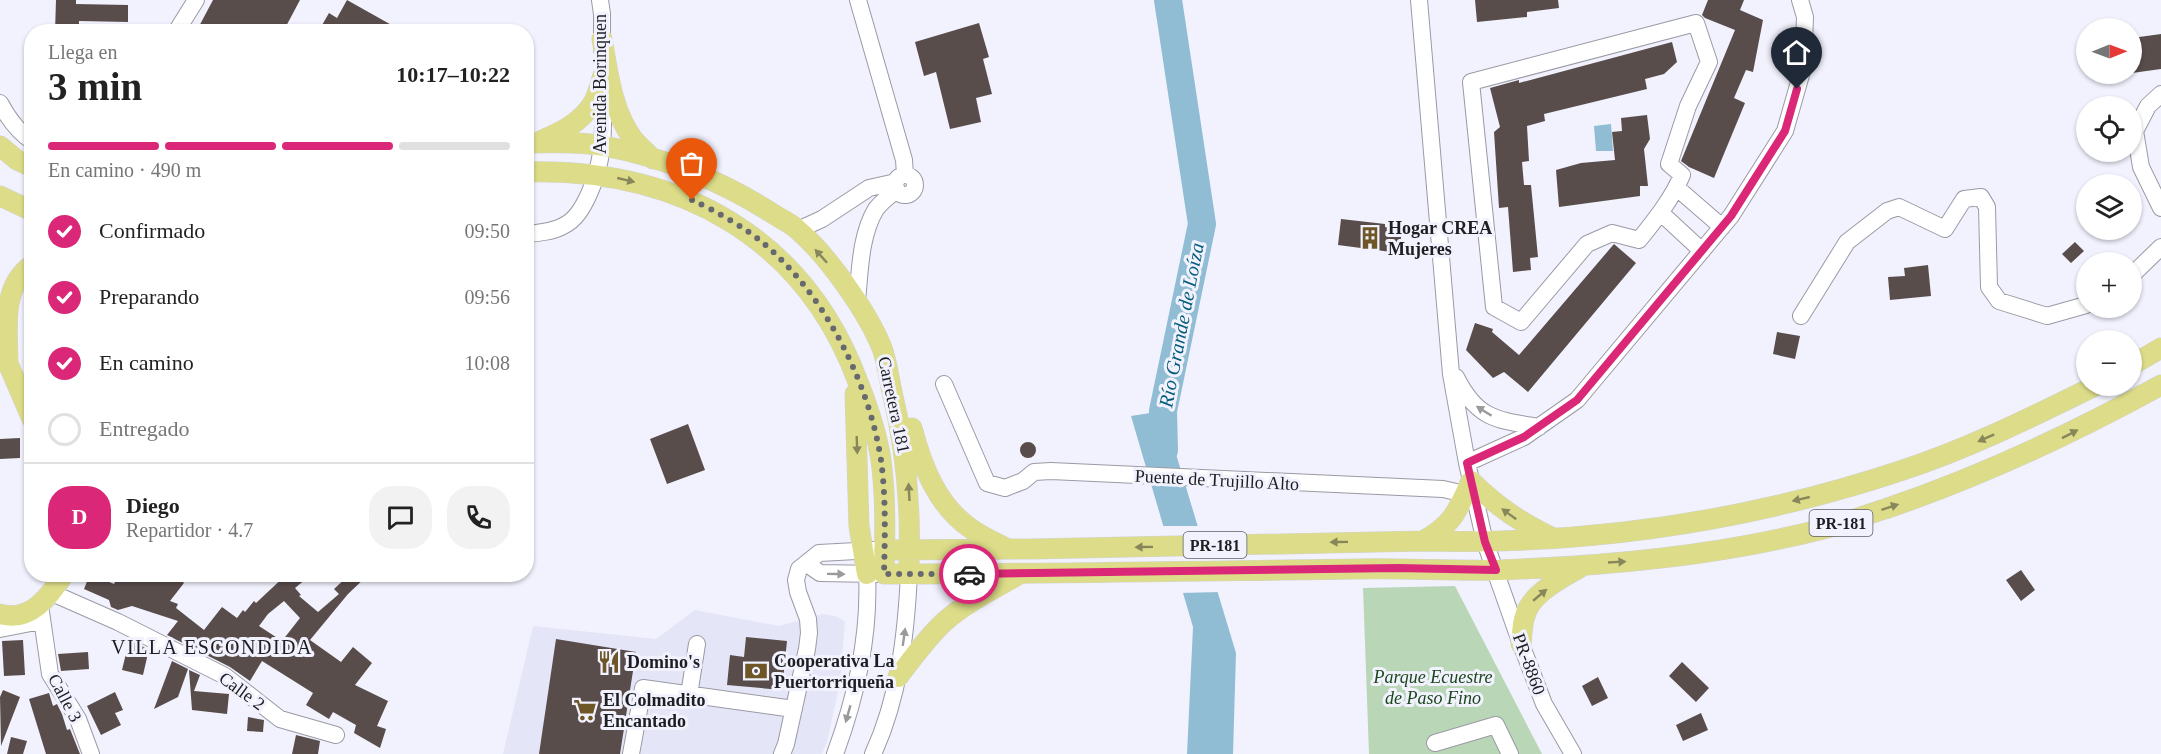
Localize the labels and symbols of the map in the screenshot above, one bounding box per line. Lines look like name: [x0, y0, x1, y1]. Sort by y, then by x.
street label: Avenida Borinquen: [590, 14, 610, 154]
north arrow: [2076, 18, 2142, 84]
pin: [1771, 27, 1822, 89]
pin: [666, 138, 717, 200]
one-way arrow: [617, 175, 635, 185]
place label: Hogar CREA Mujeres: [1388, 218, 1492, 259]
building icon: Hogar CREA Mujeres: [1357, 225, 1383, 251]
water label: Río Grande de Loíza: [1154, 241, 1208, 410]
one-way arrow: [814, 248, 828, 263]
street label: Carretera 181: [874, 355, 914, 455]
one-way arrow: [1476, 406, 1492, 417]
one-way arrow: [2061, 429, 2079, 439]
one-way arrow: [1977, 433, 1994, 442]
one-way arrow: [853, 435, 862, 454]
street label: Puente de Trujillo Alto: [1134, 466, 1300, 494]
one-way arrow: [904, 482, 913, 501]
one-way arrow: [1792, 495, 1810, 505]
one-way arrow: [1881, 502, 1899, 511]
one-way arrow: [1501, 508, 1517, 520]
road number: PR-181: [1810, 510, 1872, 536]
road number: PR-181: [1184, 532, 1246, 558]
one-way arrow: [1330, 538, 1349, 547]
one-way arrow: [1135, 542, 1154, 552]
courier: [939, 544, 999, 604]
one-way arrow: [1608, 558, 1627, 567]
one-way arrow: [826, 569, 845, 578]
one-way arrow: [1532, 589, 1547, 602]
one-way arrow: [899, 627, 908, 646]
street label: PR-8860: [1509, 631, 1549, 697]
district label: VILLA ESCONDIDA: [111, 636, 313, 658]
restaurant icon: Domino's: [596, 649, 622, 675]
place label: Cooperativa La Puertorriqueña: [774, 651, 895, 692]
place label: Domino's: [627, 652, 700, 672]
bank icon: Cooperativa La Puertorriqueña: [743, 658, 769, 684]
park label: Parque Ecuestre de Paso Fino: [1372, 667, 1493, 708]
street label: Calle 2: [215, 668, 269, 714]
street label: Calle 3: [44, 671, 86, 725]
place label: El Colmadito Encantado: [603, 690, 706, 731]
supermarket icon: El Colmadito Encantado: [572, 697, 598, 723]
one-way arrow: [843, 706, 852, 724]

